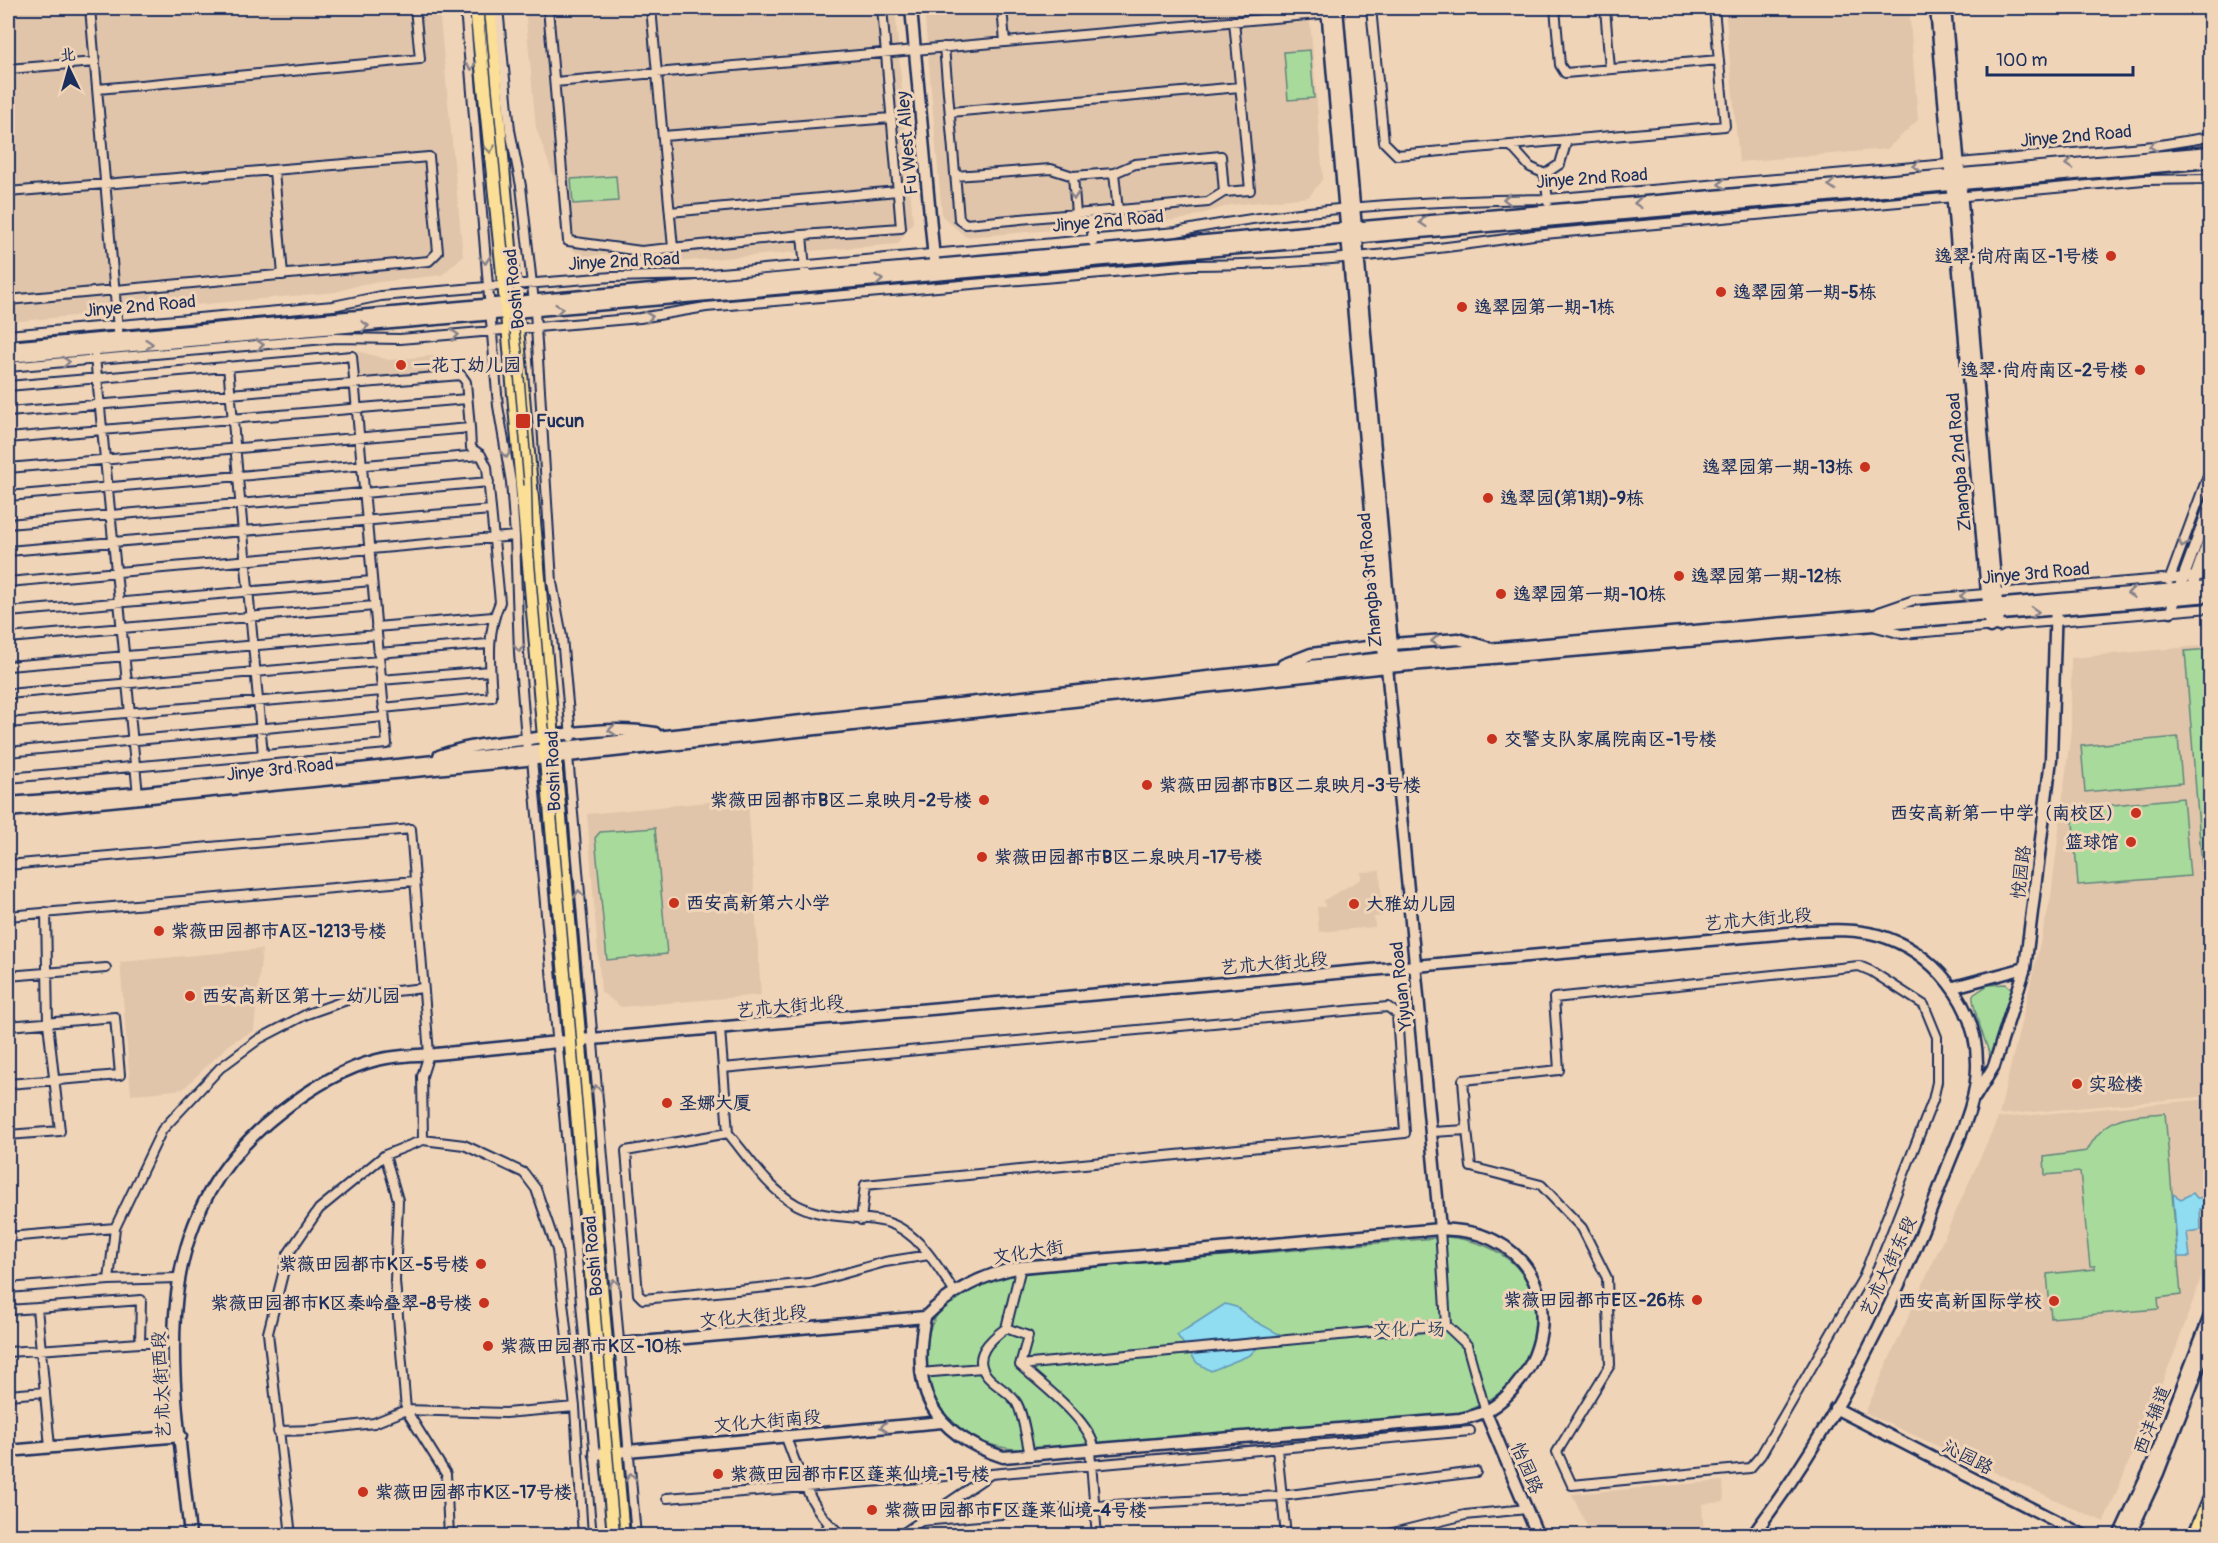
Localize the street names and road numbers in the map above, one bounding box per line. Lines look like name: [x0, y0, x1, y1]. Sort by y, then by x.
street label: Fu West Alley: [891, 90, 923, 196]
street label: Jinye 2nd Road: [2019, 120, 2133, 153]
street label: Jinye 2nd Road: [1535, 163, 1649, 194]
street label: Jinye 2nd Road: [1051, 205, 1165, 238]
street label: Jinye 2nd Road: [567, 247, 681, 276]
street label: Boshi Road: [499, 248, 530, 330]
street label: Jinye 2nd Road: [83, 290, 197, 323]
street label: Zhangba 2nd Road: [1942, 392, 1977, 532]
street label: Zhangba 3rd Road: [1353, 512, 1388, 648]
street label: Jinye 3rd Road: [1981, 557, 2091, 590]
street label: Boshi Road: [541, 730, 566, 812]
street label: Jinye 3rd Road: [225, 752, 335, 787]
street label: 悦园路: [2007, 844, 2036, 900]
street label: 艺术大街北段: [1703, 903, 1813, 936]
street label: Yiyuan Road: [1385, 940, 1418, 1033]
street label: 艺术大街北段: [1219, 947, 1329, 980]
street label: 艺术大街北段: [735, 990, 845, 1023]
street label: 艺术大街东段: [1855, 1212, 1922, 1320]
street label: Boshi Road: [579, 1215, 608, 1297]
street label: 文化大街: [991, 1236, 1065, 1269]
street label: 文化大街北段: [698, 1300, 808, 1333]
street label: 艺术大街西段: [147, 1330, 176, 1440]
street label: 西沣辅道: [2129, 1382, 2176, 1458]
street label: 文化大街南段: [712, 1405, 822, 1438]
street label: 沁园路: [1938, 1435, 1997, 1480]
street label: 怡园路: [1505, 1439, 1548, 1498]

